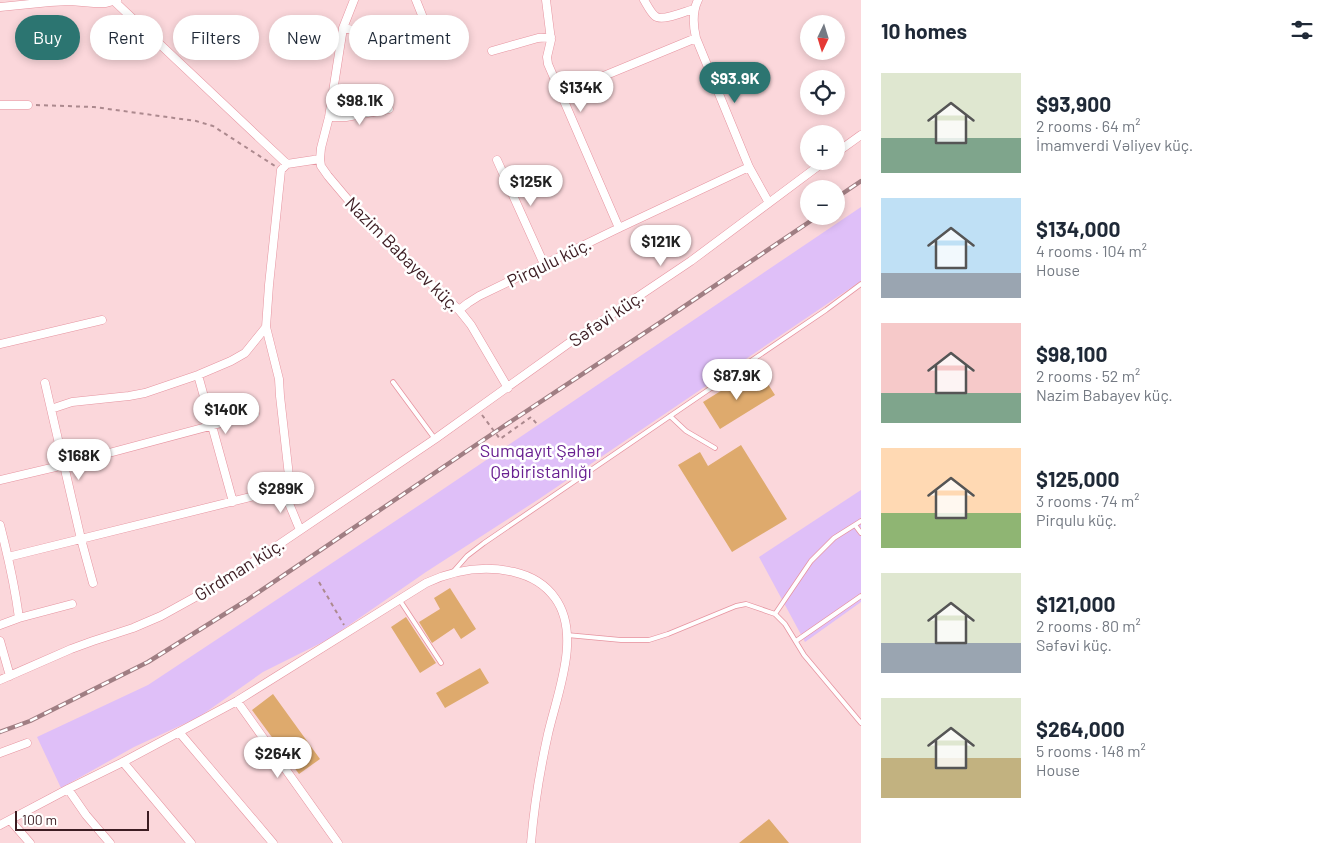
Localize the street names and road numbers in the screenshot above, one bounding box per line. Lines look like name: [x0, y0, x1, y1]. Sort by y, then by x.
street label: Nazim Babayev küç.: [341, 192, 465, 316]
street label: Pirqulu küç.: [503, 232, 595, 292]
street label: Səfəvi küç.: [564, 285, 648, 351]
street label: Girdman küç.: [190, 533, 288, 605]

